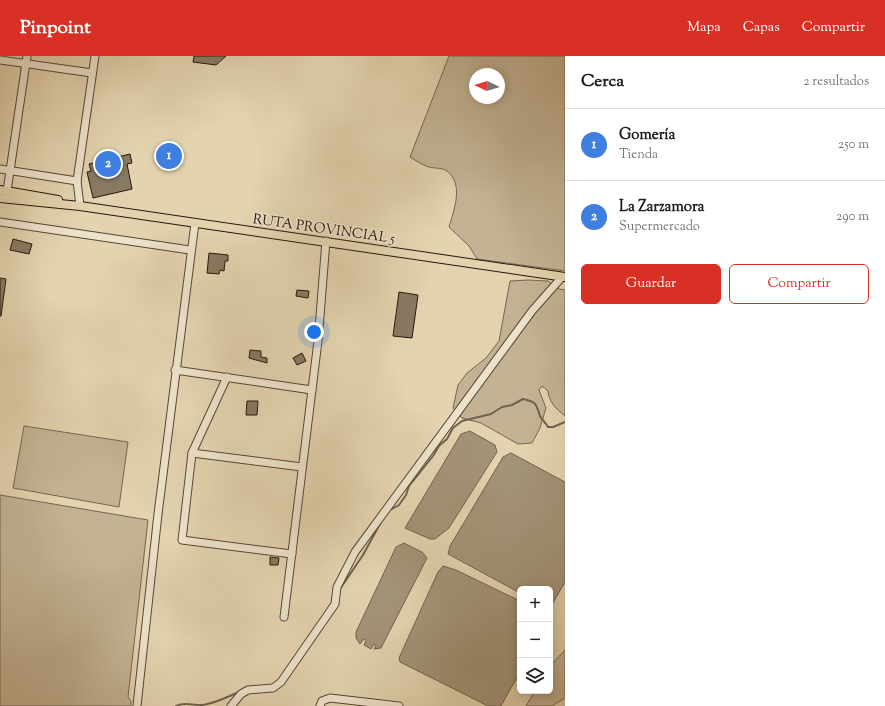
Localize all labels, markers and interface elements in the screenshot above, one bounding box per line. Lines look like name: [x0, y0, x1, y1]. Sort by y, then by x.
text: Pinpoint: [20, 15, 91, 42]
text: Mapa: [687, 18, 721, 38]
text: Capas: [743, 18, 780, 38]
text: Compartir: [802, 18, 865, 38]
north arrow: [469, 68, 505, 104]
text: Cerca: [581, 70, 624, 94]
text: 2 resultados: [803, 73, 869, 91]
text: Gomería: [619, 125, 676, 146]
text: 1: [592, 136, 596, 154]
text: 250 m: [838, 136, 869, 154]
pin: 1: [156, 141, 182, 171]
text: Tienda: [619, 146, 658, 164]
pin: 2: [95, 149, 121, 179]
text: La Zarzamora: [619, 197, 705, 218]
text: 2: [591, 208, 597, 226]
text: 290 m: [836, 208, 869, 226]
street label: RUTA PROVINCIAL 5: [251, 210, 396, 250]
text: Supermercado: [619, 218, 700, 236]
button: Guardar: [581, 264, 721, 304]
button: Compartir: [729, 264, 869, 304]
your location: [304, 322, 324, 342]
map controls: [517, 586, 553, 694]
button: +: [517, 586, 553, 622]
button: −: [517, 622, 553, 658]
button: layers: [517, 658, 553, 694]

